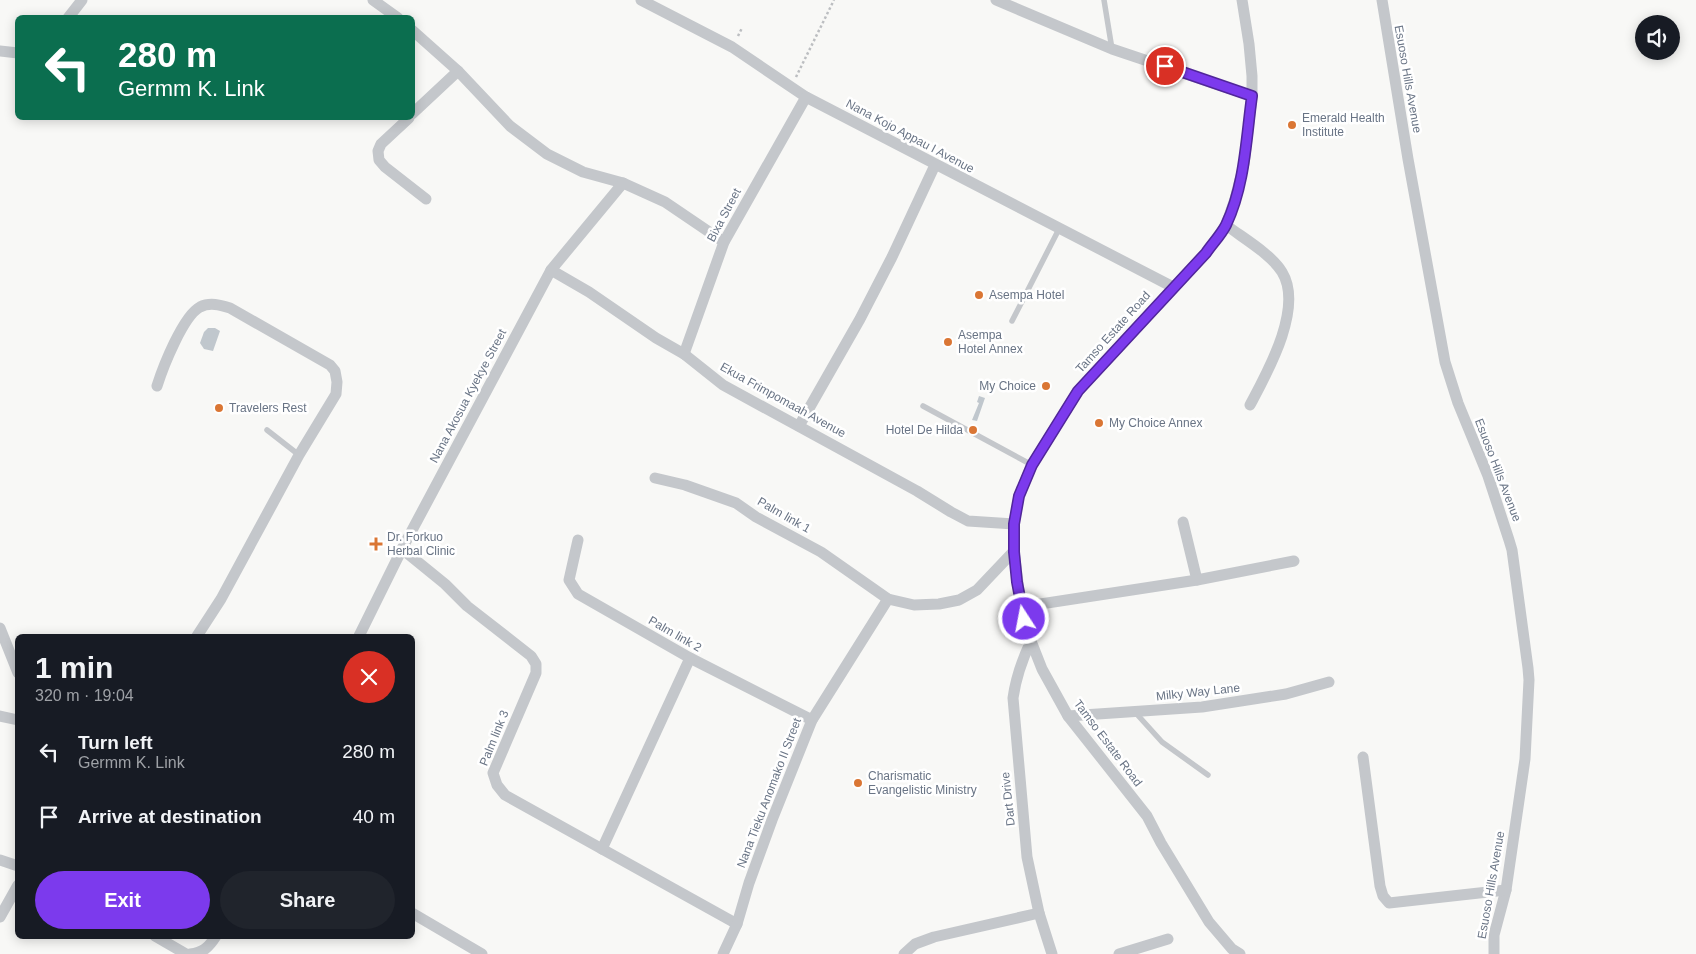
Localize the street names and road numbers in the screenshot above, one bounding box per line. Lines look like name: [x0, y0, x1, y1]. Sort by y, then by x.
street label: Esuoso Hills Avenue: [1392, 24, 1424, 134]
street label: Nana Kojo Appau I Avenue: [843, 96, 977, 176]
street label: Bixa Street: [704, 185, 744, 244]
street label: Tamso Estate Road: [1073, 288, 1153, 376]
street label: Nana Akosua Kyekye Street: [427, 326, 510, 465]
street label: Ekua Frimpomaah Avenue: [718, 360, 848, 441]
street label: Esuoso Hills Avenue: [1472, 417, 1524, 524]
street label: Palm link 1: [755, 494, 813, 536]
street label: Palm link 2: [646, 613, 704, 655]
street label: Milky Way Lane: [1155, 681, 1241, 703]
street label: Tamso Estate Road: [1071, 697, 1145, 789]
street label: Palm link 3: [477, 708, 512, 768]
street label: Nana Tieku Anomako II Street: [734, 715, 804, 870]
street label: Dart Drive: [998, 771, 1018, 827]
street label: Esuoso Hills Avenue: [1475, 830, 1507, 940]

